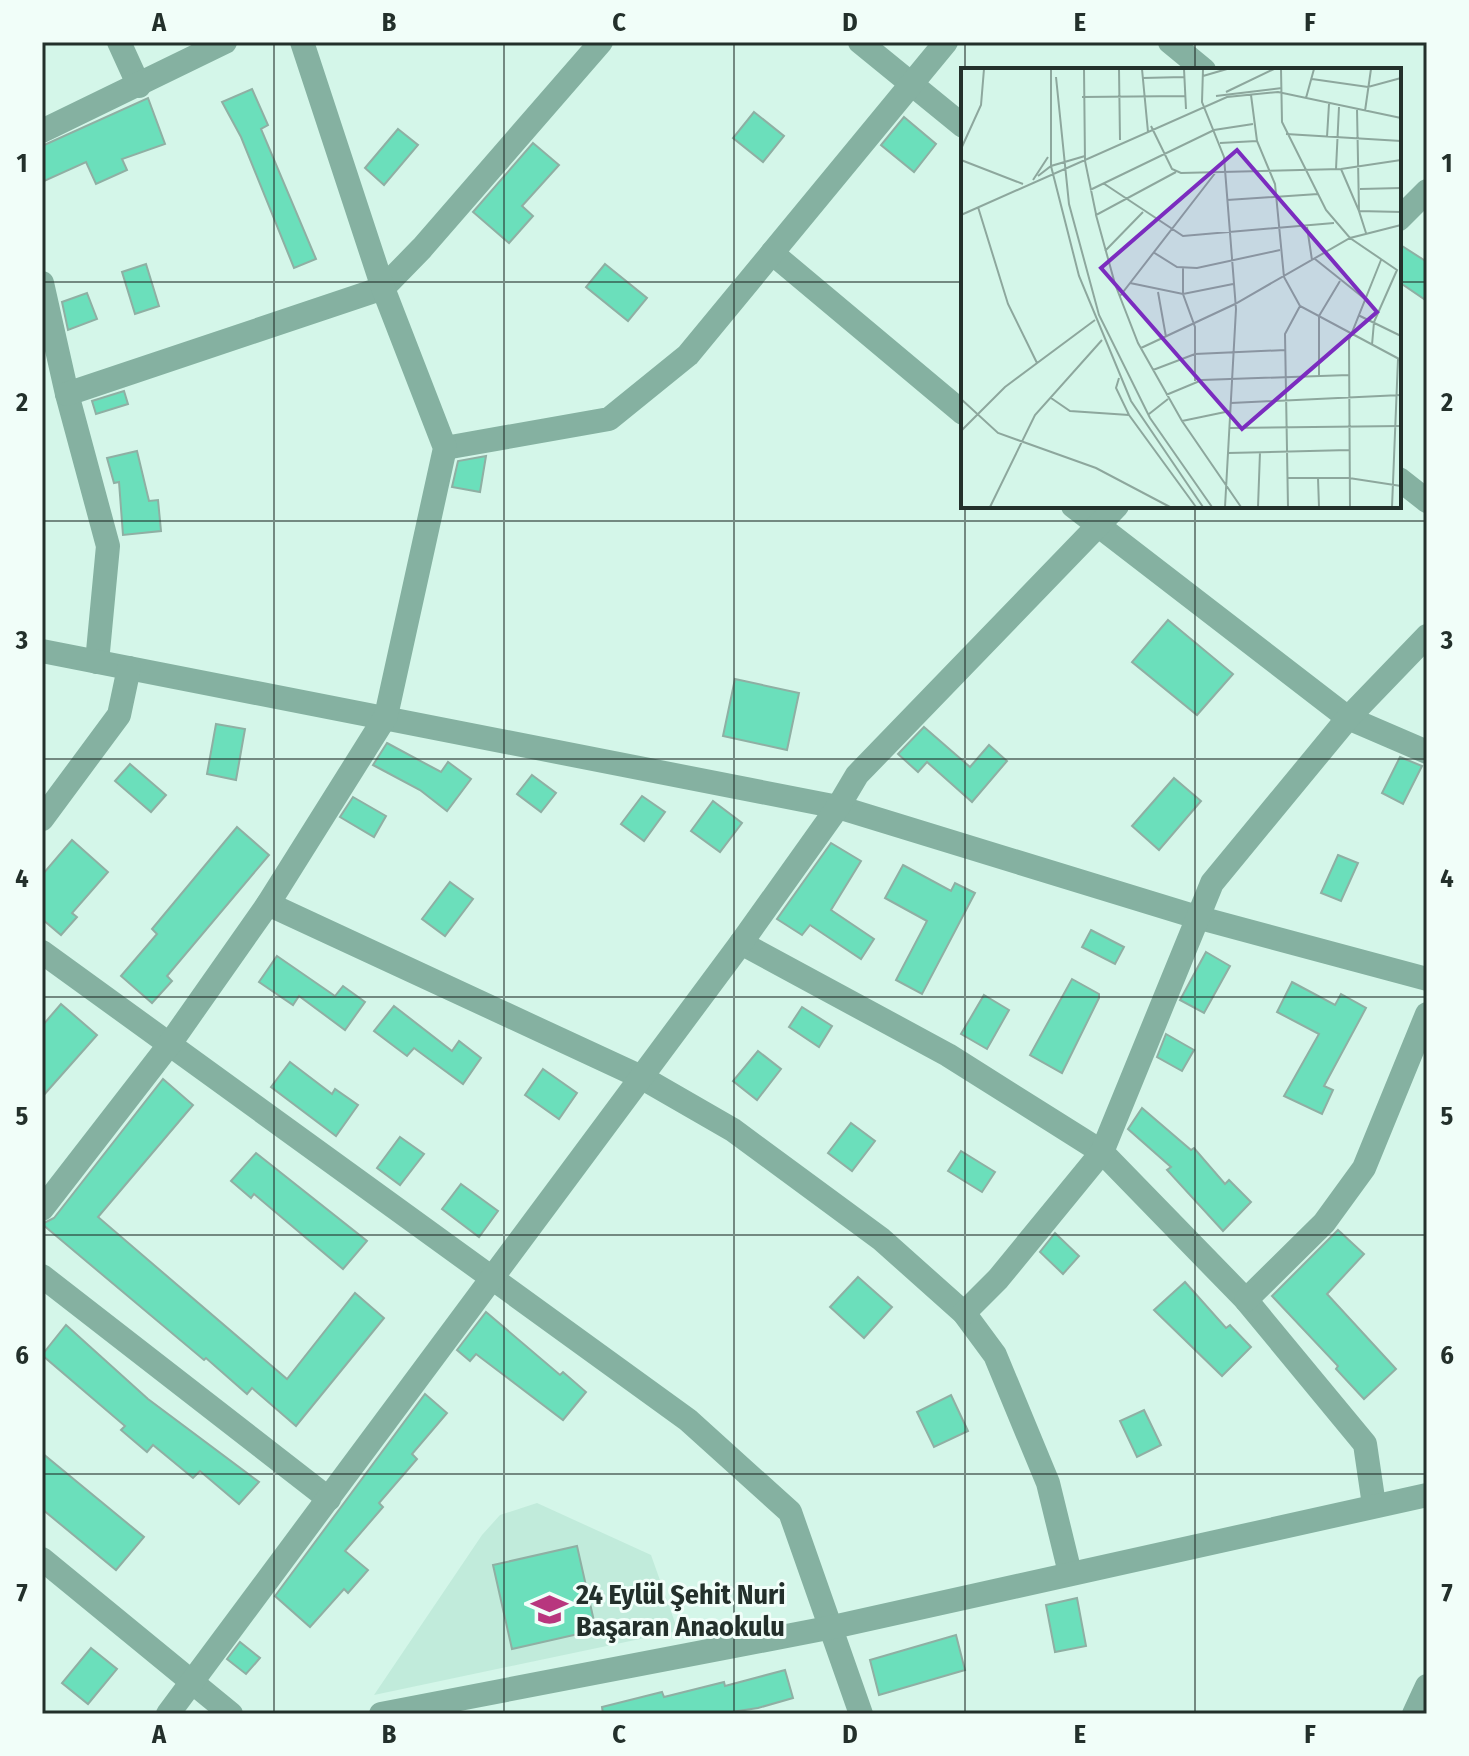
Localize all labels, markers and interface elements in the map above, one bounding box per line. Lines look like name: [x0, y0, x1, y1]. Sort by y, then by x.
text: A: [151, 7, 167, 38]
text: B: [382, 7, 397, 38]
text: C: [612, 7, 626, 38]
text: D: [842, 7, 858, 38]
text: E: [1074, 7, 1086, 38]
text: F: [1304, 7, 1316, 38]
inset map: [961, 68, 1401, 508]
text: 1: [17, 148, 28, 179]
text: 1: [1442, 148, 1453, 179]
text: 2: [15, 387, 28, 418]
text: 2: [1440, 387, 1453, 418]
text: 3: [15, 625, 28, 656]
text: 3: [1440, 625, 1453, 656]
text: 4: [15, 863, 29, 894]
text: 4: [1440, 863, 1454, 894]
text: 5: [16, 1101, 29, 1132]
text: 5: [1441, 1101, 1454, 1132]
text: 6: [15, 1340, 29, 1371]
text: 6: [1440, 1340, 1454, 1371]
text: 7: [16, 1578, 28, 1609]
place label: 24 Eylül Şehit Nuri Başaran Anaokulu: [575, 1578, 785, 1643]
text: 7: [1441, 1578, 1453, 1609]
school or university icon: 24 Eylül Şehit Nuri Başaran Anaokulu: [531, 1591, 569, 1629]
text: A: [151, 1719, 167, 1750]
text: B: [382, 1719, 397, 1750]
text: C: [612, 1719, 626, 1750]
text: D: [842, 1719, 858, 1750]
text: E: [1074, 1719, 1086, 1750]
text: F: [1304, 1719, 1316, 1750]

